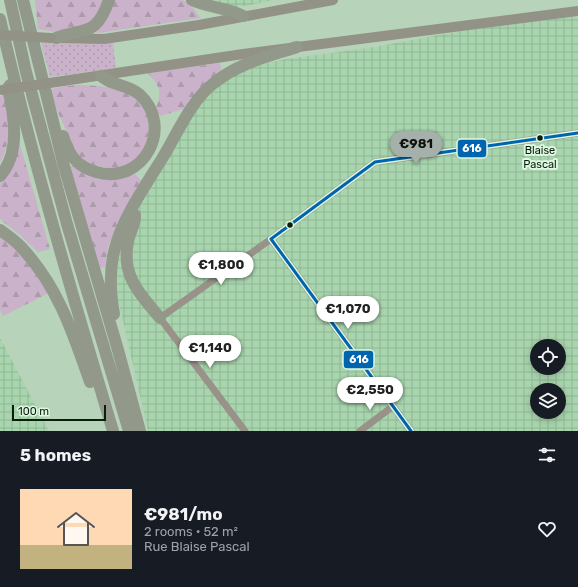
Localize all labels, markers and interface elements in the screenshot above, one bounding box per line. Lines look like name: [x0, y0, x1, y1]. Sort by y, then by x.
pin: €981: [392, 131, 440, 165]
marker: Blaise Pascal: [535, 133, 545, 143]
text: €981: [399, 136, 433, 151]
line badge: 616: [457, 139, 487, 158]
text: 616: [462, 142, 482, 155]
place label: Blaise Pascal: [523, 144, 557, 171]
unlabelled marker: [285, 220, 295, 230]
pin: €1,800: [188, 252, 254, 286]
text: €1,800: [198, 257, 244, 272]
pin: €1,070: [315, 296, 381, 330]
text: €1,070: [325, 301, 371, 316]
pin: €1,140: [177, 335, 243, 369]
map controls: [530, 339, 566, 419]
button: locate: [530, 339, 566, 375]
text: €1,140: [188, 340, 232, 355]
line badge: 616: [343, 350, 374, 369]
text: 616: [349, 353, 369, 366]
pin: €2,550: [337, 377, 403, 411]
text: €2,550: [346, 382, 394, 397]
button: layers: [530, 383, 566, 419]
scale bar: [12, 403, 106, 422]
text: 100 m: [18, 405, 49, 418]
icon: filters: [536, 444, 558, 466]
text: 5 homes: [20, 445, 91, 465]
text: €981/mo: [144, 504, 223, 524]
icon: home: [52, 505, 100, 553]
icon: heart: [536, 518, 558, 540]
text: 2 rooms · 52 m²: [144, 524, 238, 539]
text: Rue Blaise Pascal: [144, 539, 250, 554]

